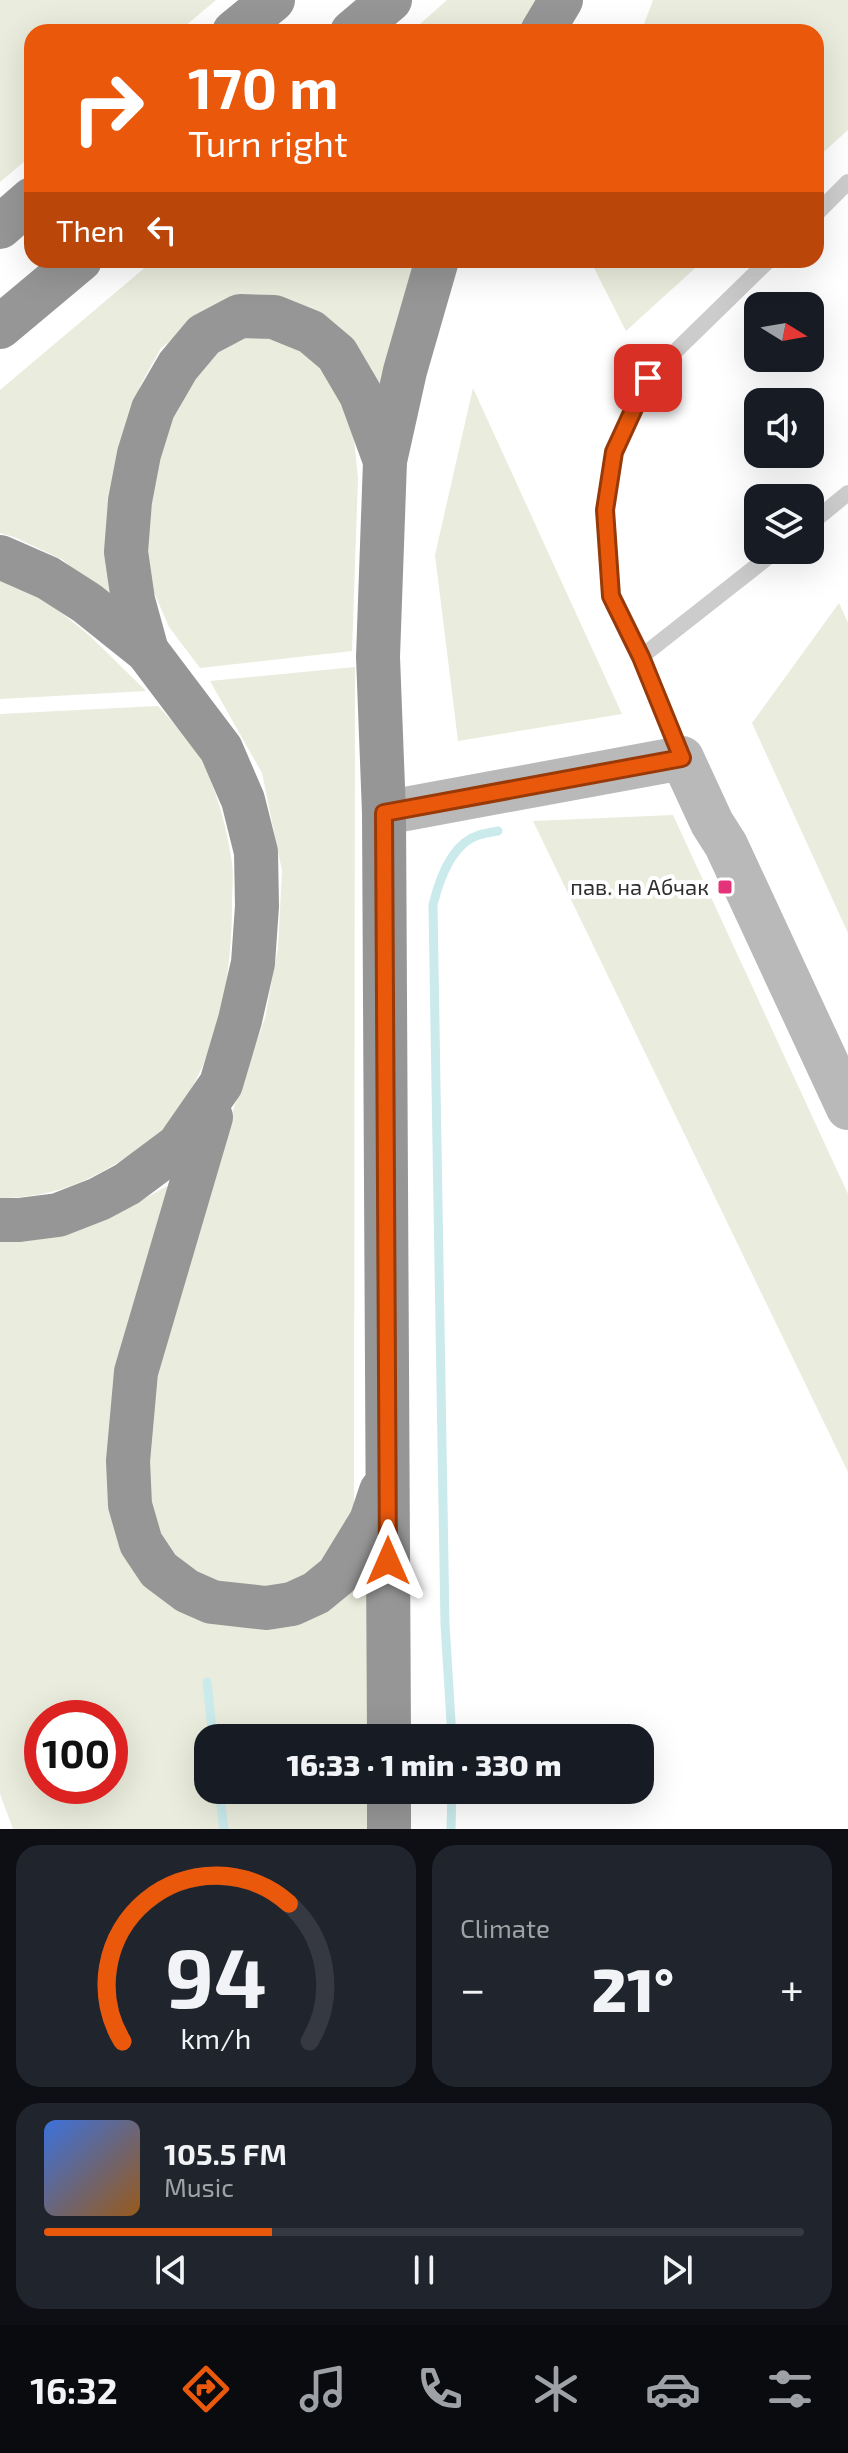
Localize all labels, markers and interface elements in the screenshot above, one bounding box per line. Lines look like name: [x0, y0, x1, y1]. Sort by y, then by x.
text: 170 m: [188, 53, 339, 120]
icon: right: [56, 56, 160, 160]
text: Turn right: [188, 121, 348, 164]
icon: left: [140, 208, 184, 252]
text: Then: [56, 212, 124, 248]
north arrow: [744, 292, 824, 372]
map controls: [744, 292, 824, 564]
pin: [614, 344, 682, 412]
icon: arrive: [626, 356, 670, 400]
button: sound: [744, 388, 824, 468]
button: layers: [744, 484, 824, 564]
place label: пав. на Абчак: [570, 873, 709, 899]
marker: пав. на Абчак: [716, 878, 734, 896]
position arrow: [346, 1519, 430, 1603]
speed limit sign: 100: [24, 1700, 128, 1804]
text: 16:33 · 1 min · 330 m: [286, 1746, 562, 1782]
text: Climate: [460, 1912, 550, 1943]
text: 94: [165, 1925, 267, 2025]
text: 21°: [591, 1952, 674, 2024]
text: −: [460, 1961, 486, 2014]
text: +: [780, 1961, 804, 2014]
text: km/h: [181, 2020, 251, 2055]
text: 105.5 FM: [164, 2135, 287, 2171]
text: Music: [164, 2171, 234, 2202]
icon: previous: [149, 2248, 193, 2292]
icon: pause: [402, 2248, 446, 2292]
icon: next: [655, 2248, 699, 2292]
icon: directions: [178, 2361, 234, 2417]
icon: music: [295, 2361, 351, 2417]
icon: phone: [412, 2361, 468, 2417]
icon: climate: [528, 2361, 584, 2417]
icon: car: [645, 2361, 701, 2417]
icon: filters: [762, 2361, 818, 2417]
text: 16:32: [30, 2368, 118, 2411]

